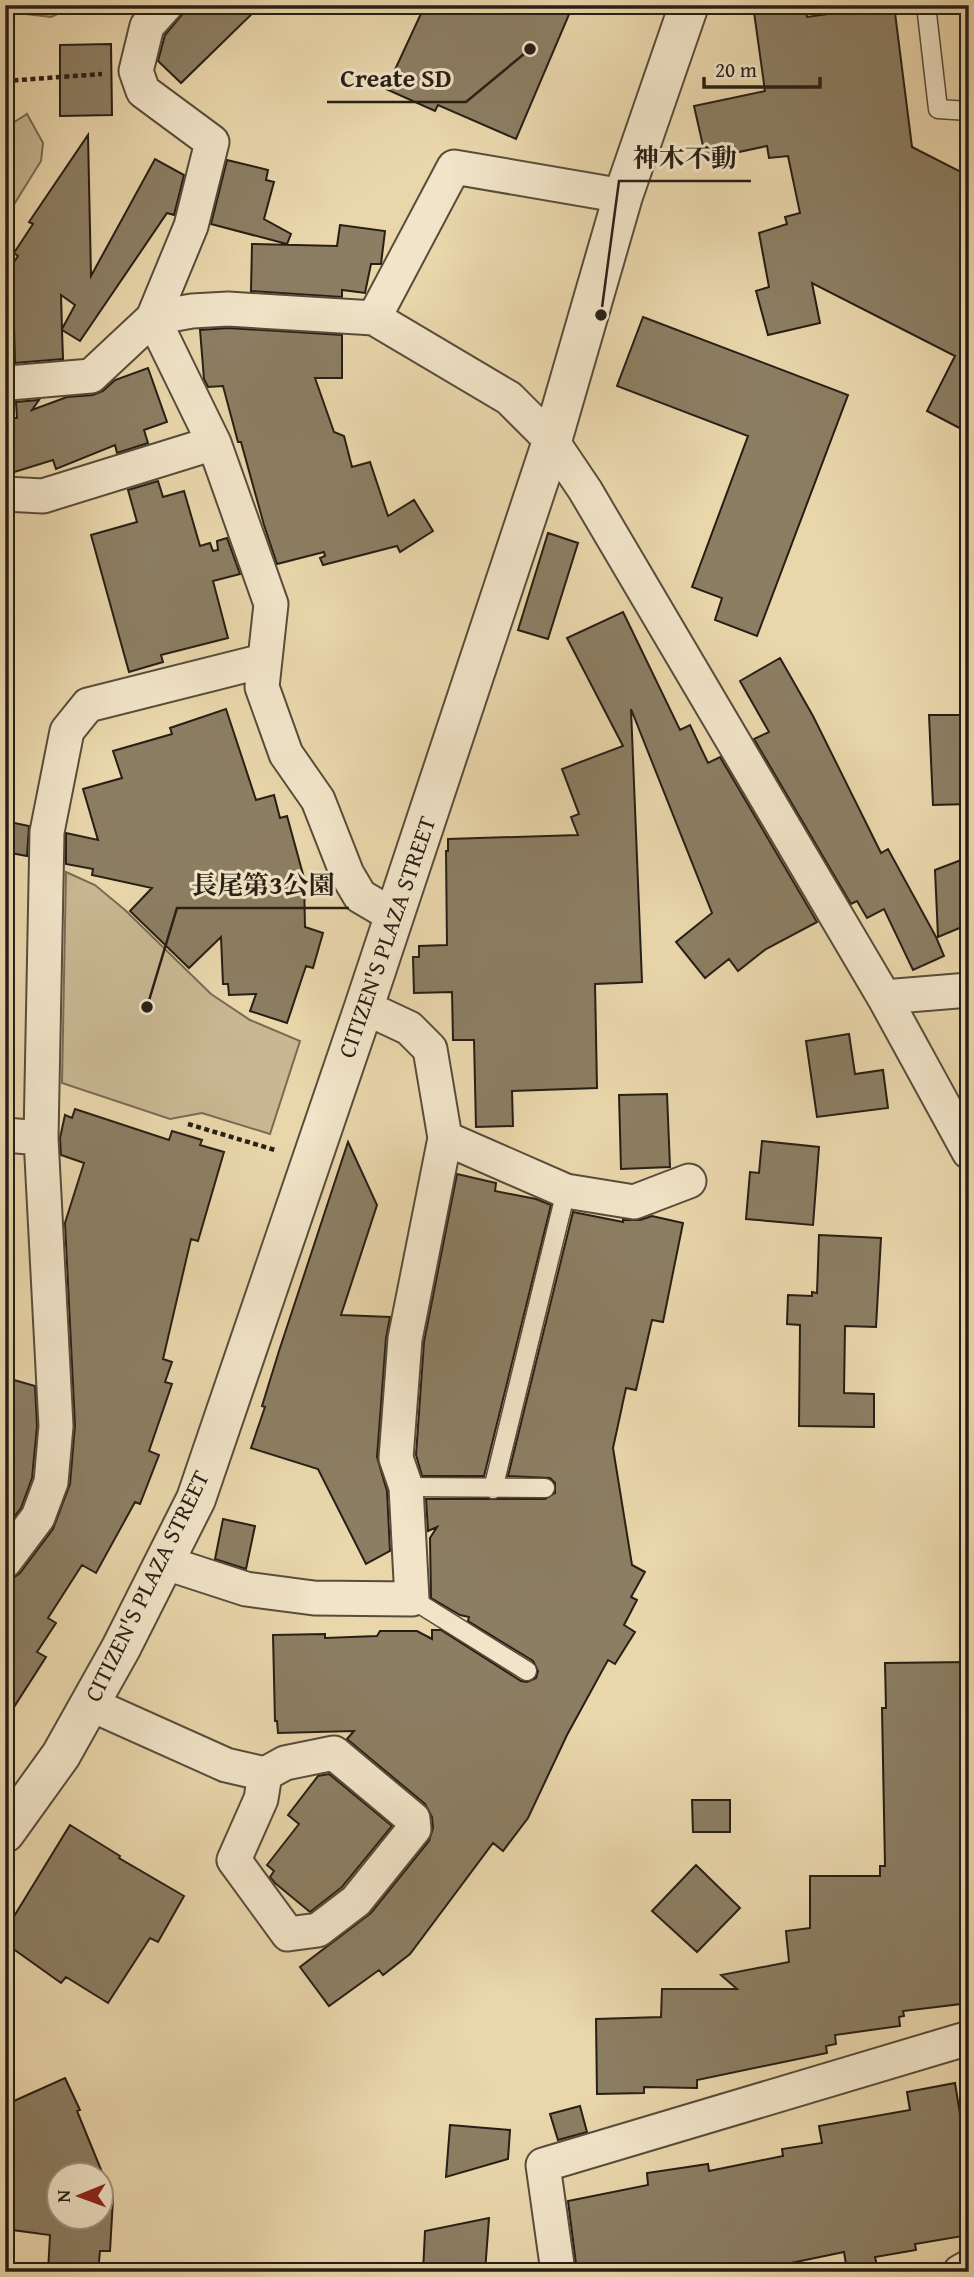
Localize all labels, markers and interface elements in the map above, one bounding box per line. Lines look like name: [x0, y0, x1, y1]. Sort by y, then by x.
scale bar: [704, 46, 820, 90]
text: 20 m: [715, 54, 757, 85]
callout: Create SD: [327, 55, 466, 102]
text: Create SD: [340, 58, 452, 97]
callout: 神木不動: [619, 134, 751, 181]
text: 神木不動: [633, 138, 737, 177]
street label: CITIZEN'S PLAZA STREET: [329, 811, 444, 1062]
callout: 長尾第3公園: [177, 861, 349, 908]
text: 長尾第3公園: [191, 865, 335, 904]
street label: CITIZEN'S PLAZA STREET: [75, 1464, 218, 1707]
north arrow: [46, 2162, 116, 2232]
text: N: [49, 2189, 77, 2203]

